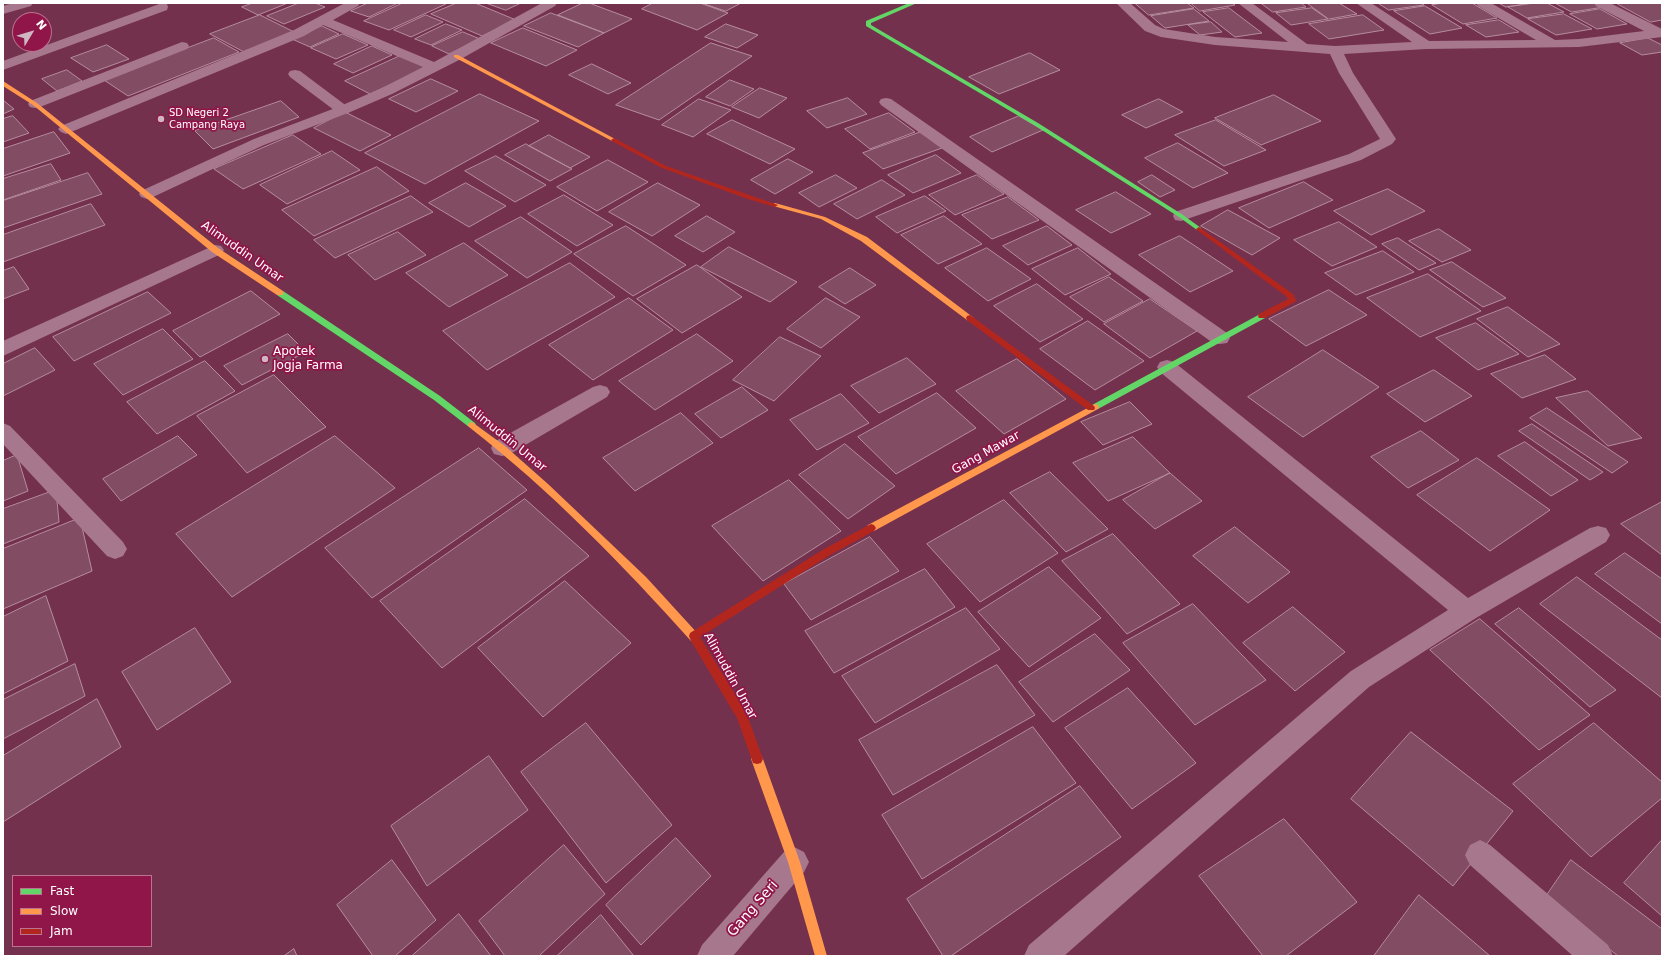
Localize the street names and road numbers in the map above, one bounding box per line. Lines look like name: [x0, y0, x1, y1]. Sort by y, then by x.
street label: Alimuddin Umar: [198, 218, 286, 286]
street label: Alimuddin Umar: [465, 403, 549, 475]
street label: Gang Mawar: [949, 428, 1023, 478]
street label: Alimuddin Umar: [700, 630, 760, 722]
street label: Gang Seri: [724, 878, 782, 940]

